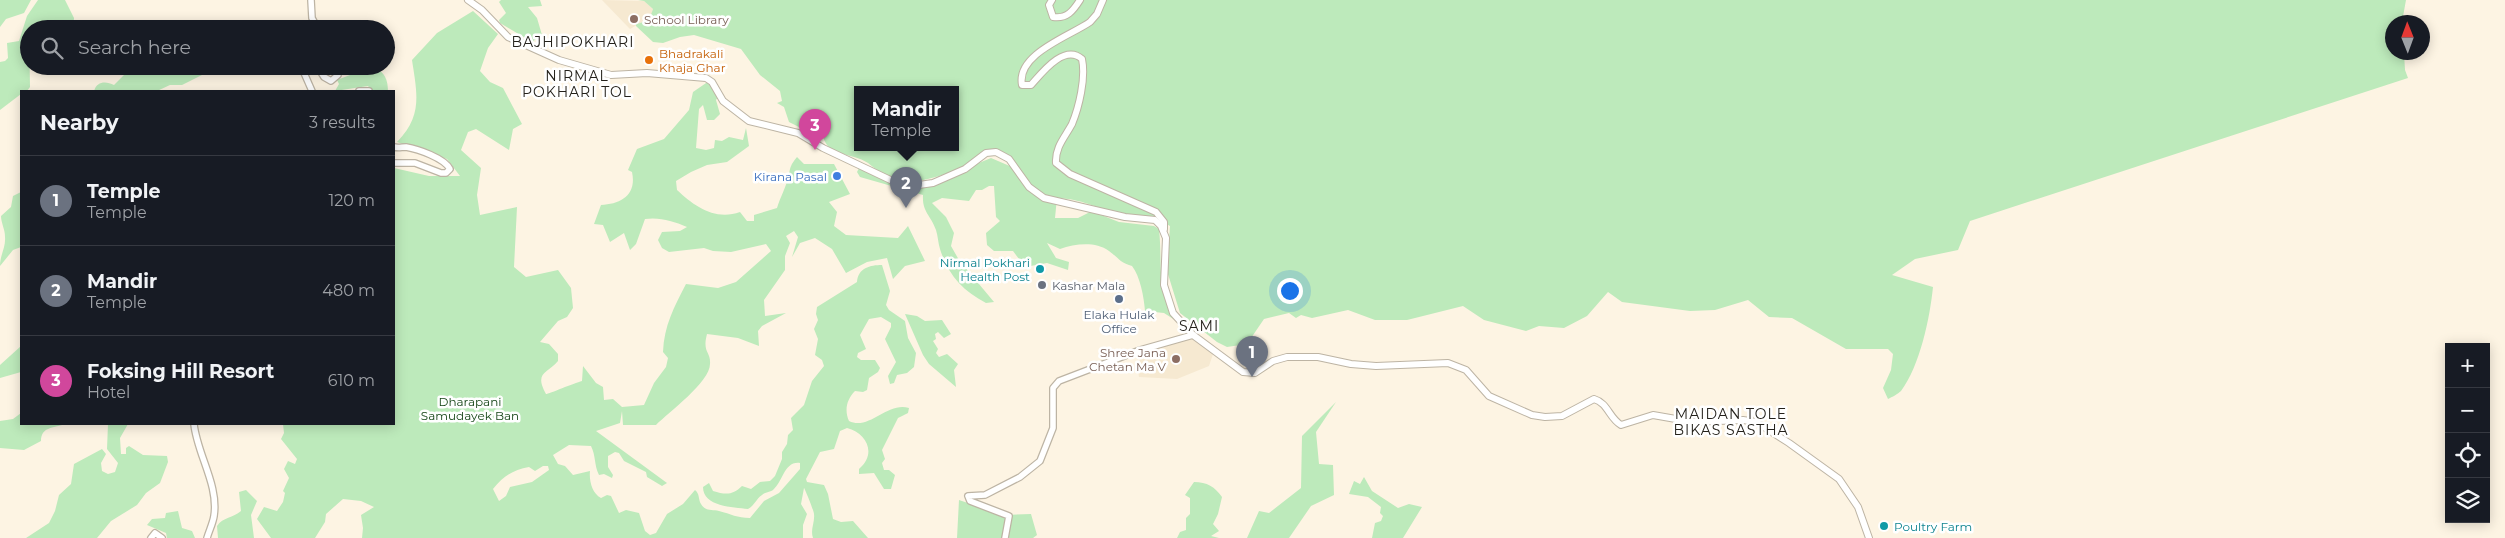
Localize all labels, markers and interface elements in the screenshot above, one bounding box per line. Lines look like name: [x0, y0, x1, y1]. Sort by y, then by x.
place label: School Library: [644, 12, 729, 27]
marker: School Library: [628, 13, 640, 25]
north arrow: [2385, 15, 2430, 60]
search box: [20, 20, 395, 75]
district label: BAJHIPOKHARI: [512, 33, 634, 51]
icon: search: [38, 34, 66, 62]
text: Search here: [78, 36, 191, 59]
place label: Bhadrakali Khaja Ghar: [659, 46, 726, 75]
marker: Bhadrakali Khaja Ghar: [643, 54, 655, 66]
district label: NIRMAL POKHARI TOL: [522, 67, 632, 101]
popup: [854, 86, 959, 151]
text: Mandir: [871, 98, 942, 121]
pin: 3: [799, 109, 831, 150]
text: Nearby: [40, 110, 119, 135]
text: 3 results: [309, 113, 375, 132]
text: Temple: [871, 121, 931, 140]
pin: 2: [890, 167, 922, 208]
place label: Kirana Pasal: [754, 169, 827, 184]
marker: Kirana Pasal: [831, 170, 843, 182]
text: Temple: [87, 180, 160, 203]
text: 1: [53, 191, 59, 210]
text: 120 m: [328, 191, 375, 210]
text: Temple: [87, 203, 147, 222]
place label: Nirmal Pokhari Health Post: [940, 255, 1030, 284]
marker: Nirmal Pokhari Health Post: [1034, 263, 1046, 275]
text: Mandir: [87, 270, 157, 293]
place label: Kashar Mala: [1052, 278, 1125, 293]
your location: [1277, 278, 1303, 304]
marker: Kashar Mala: [1036, 279, 1048, 291]
text: 2: [51, 281, 61, 300]
text: 480 m: [322, 281, 375, 300]
text: Temple: [87, 293, 147, 312]
marker: Elaka Hulak Office: [1113, 293, 1125, 305]
place label: Elaka Hulak Office: [1084, 307, 1155, 336]
district label: SAMI: [1179, 317, 1219, 335]
pin: 1: [1236, 336, 1268, 377]
map controls: [2445, 343, 2490, 523]
button: +: [2445, 343, 2490, 388]
place label: Shree Jana Chetan Ma V: [1089, 345, 1167, 374]
marker: Shree Jana Chetan Ma V: [1170, 353, 1182, 365]
text: Foksing Hill Resort: [87, 360, 274, 383]
text: 3: [51, 371, 61, 390]
text: 610 m: [328, 371, 375, 390]
text: Hotel: [87, 383, 130, 402]
button: −: [2445, 388, 2490, 433]
park label: Dharapani Samudayek Ban: [421, 394, 519, 423]
district label: MAIDAN TOLE BIKAS SASTHA: [1673, 405, 1789, 439]
button: locate: [2445, 433, 2490, 478]
button: layers: [2445, 478, 2490, 523]
place label: Poultry Farm: [1894, 519, 1972, 534]
marker: Poultry Farm: [1878, 520, 1890, 532]

